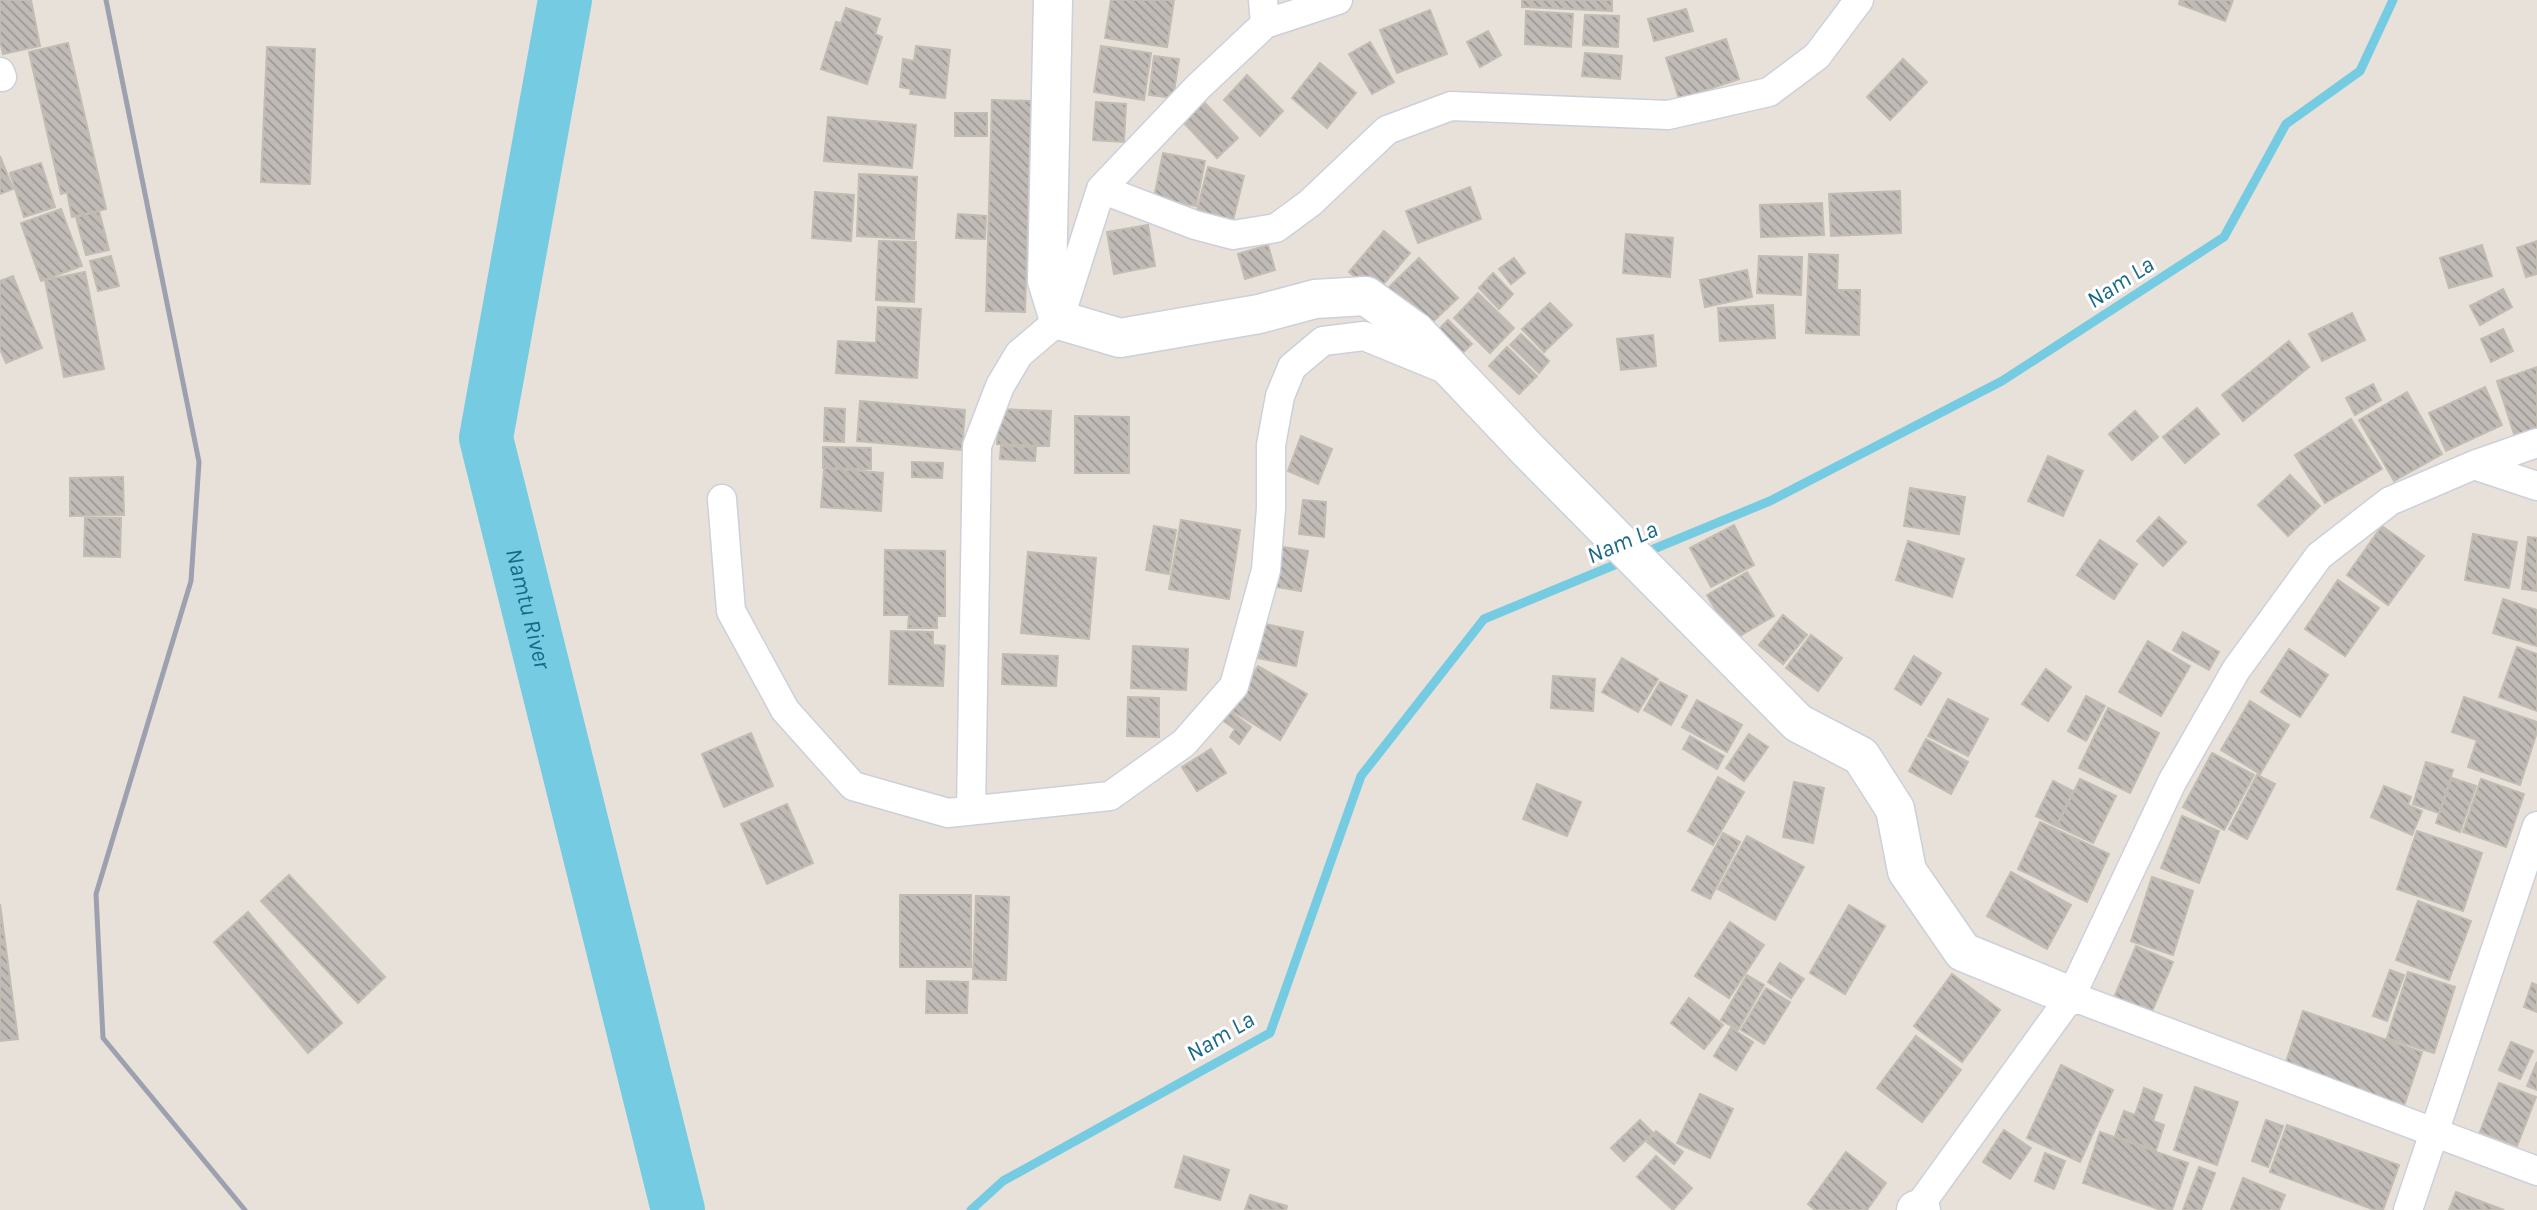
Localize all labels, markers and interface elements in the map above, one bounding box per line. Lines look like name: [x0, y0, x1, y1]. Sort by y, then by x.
water label: Nam La: [2081, 250, 2159, 314]
water label: Nam La: [1582, 515, 1662, 569]
water label: Namtu River: [500, 545, 557, 673]
water label: Nam La: [1181, 1005, 1259, 1067]

